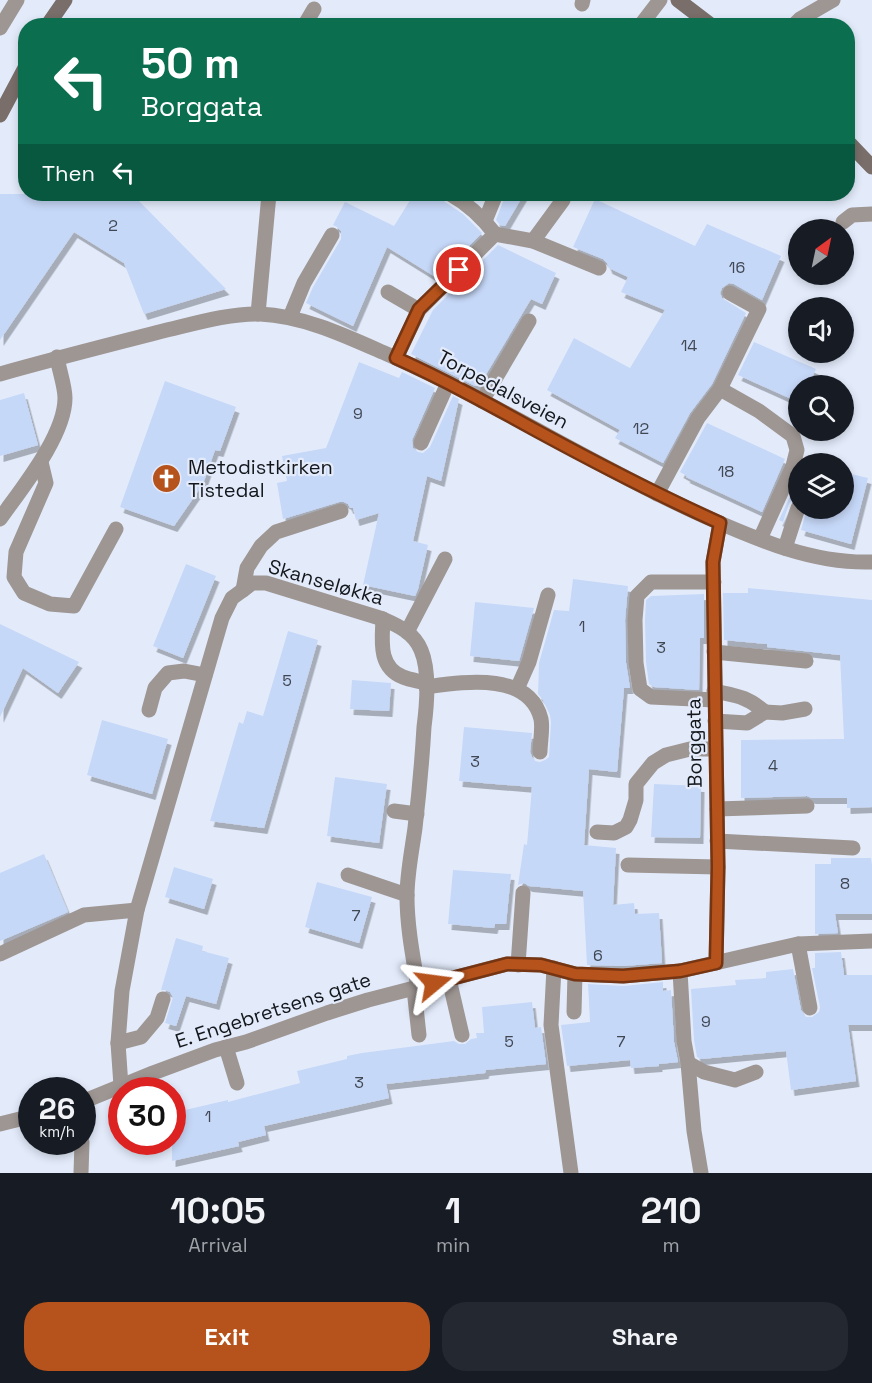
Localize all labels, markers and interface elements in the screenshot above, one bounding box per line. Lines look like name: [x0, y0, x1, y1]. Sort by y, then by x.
text: 50 m: [141, 37, 240, 90]
icon: left: [42, 42, 120, 120]
text: Borggata: [141, 89, 262, 124]
icon: left: [107, 156, 140, 189]
text: Then: [42, 159, 95, 187]
house number: 2: [108, 215, 118, 236]
north arrow: [788, 219, 854, 285]
map controls: [788, 219, 854, 519]
pin: [433, 244, 484, 295]
icon: arrive: [442, 253, 475, 286]
house number: 16: [729, 257, 745, 278]
button: sound: [788, 297, 854, 363]
house number: 14: [681, 335, 697, 356]
street label: Torpedalsveien: [433, 343, 573, 435]
button: search: [788, 375, 854, 441]
house number: 9: [353, 403, 363, 424]
house number: 12: [633, 418, 649, 439]
button: layers: [788, 453, 854, 519]
place label: Metodistkirken Tistedal: [188, 454, 333, 503]
house number: 18: [718, 461, 734, 482]
church icon: Metodistkirken Tistedal: [151, 463, 183, 495]
street label: Skanseløkka: [265, 553, 387, 611]
house number: 1: [579, 616, 585, 637]
house number: 3: [656, 637, 666, 658]
house number: 5: [282, 670, 292, 691]
street label: Borggata: [680, 698, 708, 788]
house number: 3: [470, 751, 480, 772]
house number: 4: [768, 755, 778, 776]
house number: 8: [840, 873, 850, 894]
house number: 7: [351, 905, 361, 926]
house number: 6: [593, 945, 603, 966]
position arrow: [402, 951, 466, 1015]
street label: E. Engebretsens gate: [172, 966, 374, 1054]
house number: 9: [701, 1011, 711, 1032]
house number: 5: [504, 1031, 514, 1052]
house number: 7: [616, 1031, 626, 1052]
house number: 3: [354, 1072, 364, 1093]
speed limit sign: 30: [108, 1077, 186, 1155]
text: 26: [39, 1089, 75, 1128]
house number: 1: [205, 1106, 211, 1127]
text: km/h: [39, 1122, 75, 1141]
text: 10:05: [170, 1188, 266, 1234]
text: 1: [445, 1188, 461, 1234]
text: 210: [641, 1188, 702, 1234]
text: Arrival: [188, 1232, 248, 1258]
text: min: [436, 1232, 470, 1258]
text: m: [663, 1232, 680, 1258]
button: Exit: [24, 1302, 430, 1371]
button: Share: [442, 1302, 848, 1371]

